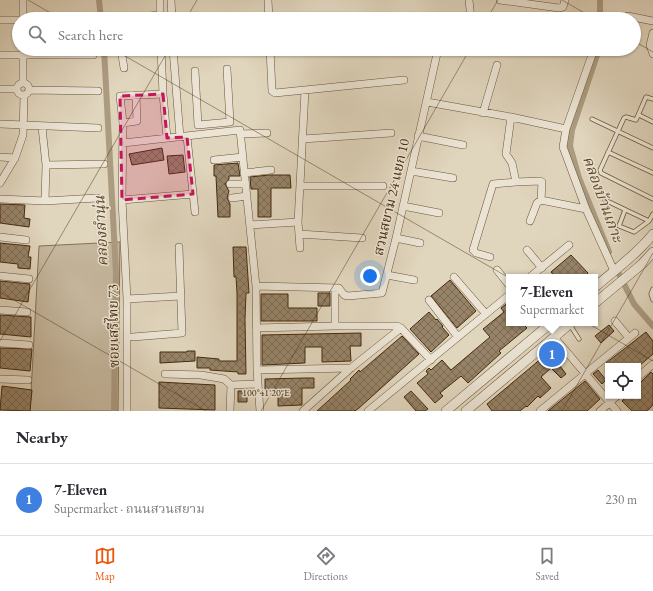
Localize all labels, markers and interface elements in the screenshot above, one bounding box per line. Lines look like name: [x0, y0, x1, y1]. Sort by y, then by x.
search box: [12, 12, 641, 56]
icon: search: [26, 23, 48, 45]
text: Search here: [58, 25, 123, 44]
street label: สวนสยาม 24 แยก 10: [369, 137, 413, 257]
water label: คลองบ้านเกาะ: [579, 153, 628, 246]
water label: คลองลำนุ่น: [89, 195, 113, 267]
your location: [360, 266, 380, 286]
popup: [506, 274, 598, 326]
text: 7-Eleven: [520, 282, 573, 301]
street label: ซอยเสรีไทย 73: [102, 284, 123, 368]
text: Supermarket: [520, 301, 584, 318]
pin: 1: [539, 339, 565, 369]
map controls: [605, 363, 641, 399]
button: locate: [605, 363, 641, 399]
text: 100°41'20"E: [242, 386, 290, 399]
text: Nearby: [16, 426, 68, 448]
text: 7-Eleven: [54, 480, 107, 499]
text: 1: [26, 491, 32, 508]
text: 230 m: [606, 491, 637, 508]
text: Supermarket · ถนนสวนสยาม: [54, 500, 205, 517]
tab: Map: [94, 545, 116, 583]
tab: Directions: [304, 545, 348, 583]
tab: Saved: [536, 545, 559, 583]

